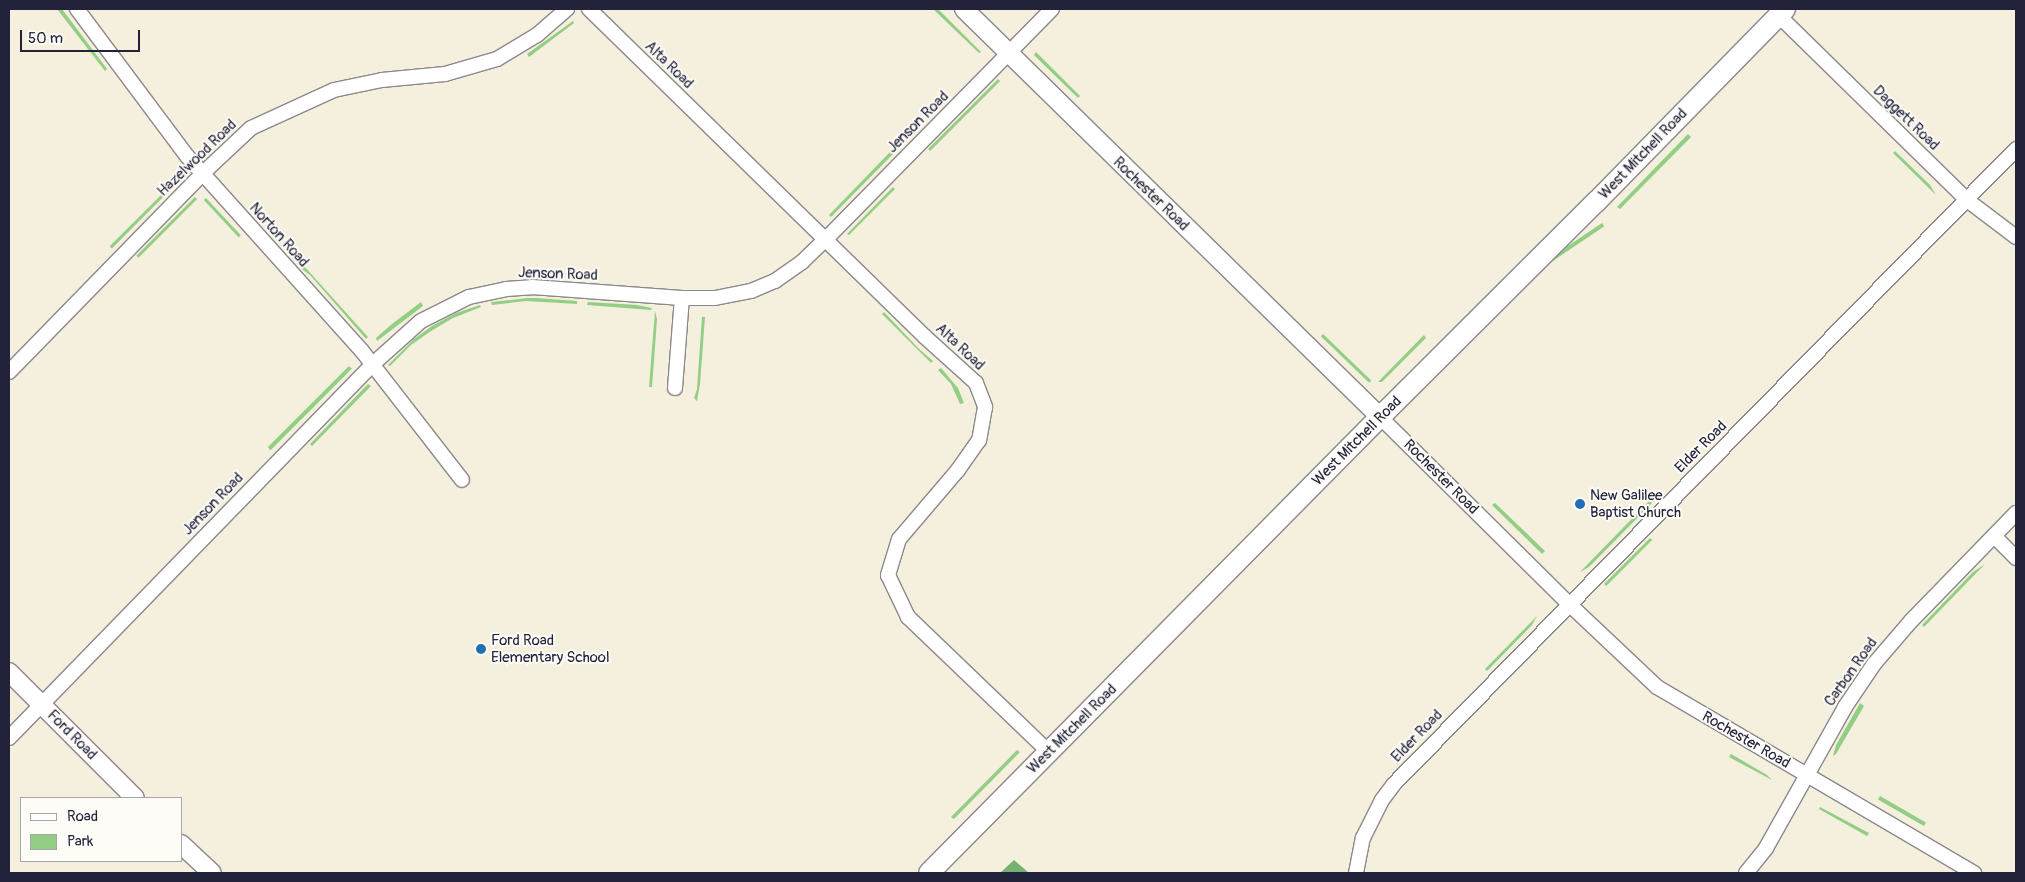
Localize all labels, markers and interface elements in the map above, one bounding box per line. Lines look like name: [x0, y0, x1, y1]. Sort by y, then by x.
scale bar: [22, 20, 142, 52]
text: 50 m: [28, 29, 63, 48]
street label: Alta Road: [641, 37, 697, 93]
street label: Daggett Road: [1869, 82, 1943, 154]
street label: Jenson Road: [883, 87, 953, 157]
street label: West Mitchell Road: [1595, 105, 1691, 203]
street label: Hazelwood Road: [154, 116, 240, 200]
street label: Rochester Road: [1109, 153, 1193, 235]
street label: Norton Road: [245, 199, 313, 271]
street label: Jenson Road: [518, 264, 598, 284]
street label: Alta Road: [932, 320, 988, 374]
street label: West Mitchell Road: [1308, 392, 1406, 490]
street label: Elder Road: [1671, 417, 1731, 477]
street label: Rochester Road: [1400, 436, 1482, 518]
street label: Jenson Road: [179, 469, 247, 539]
place label: New Galilee Baptist Church: [1590, 486, 1681, 521]
marker: New Galilee Baptist Church: [1574, 498, 1586, 510]
place label: Ford Road Elementary School: [491, 631, 609, 666]
street label: Carbon Road: [1821, 634, 1881, 710]
marker: Ford Road Elementary School: [475, 643, 487, 655]
street label: West Mitchell Road: [1023, 680, 1121, 778]
street label: Ford Road: [43, 706, 101, 764]
street label: Elder Road: [1388, 706, 1446, 766]
street label: Rochester Road: [1699, 708, 1793, 772]
legend: [20, 797, 182, 862]
text: Road: [67, 807, 98, 826]
text: Park: [67, 832, 93, 851]

